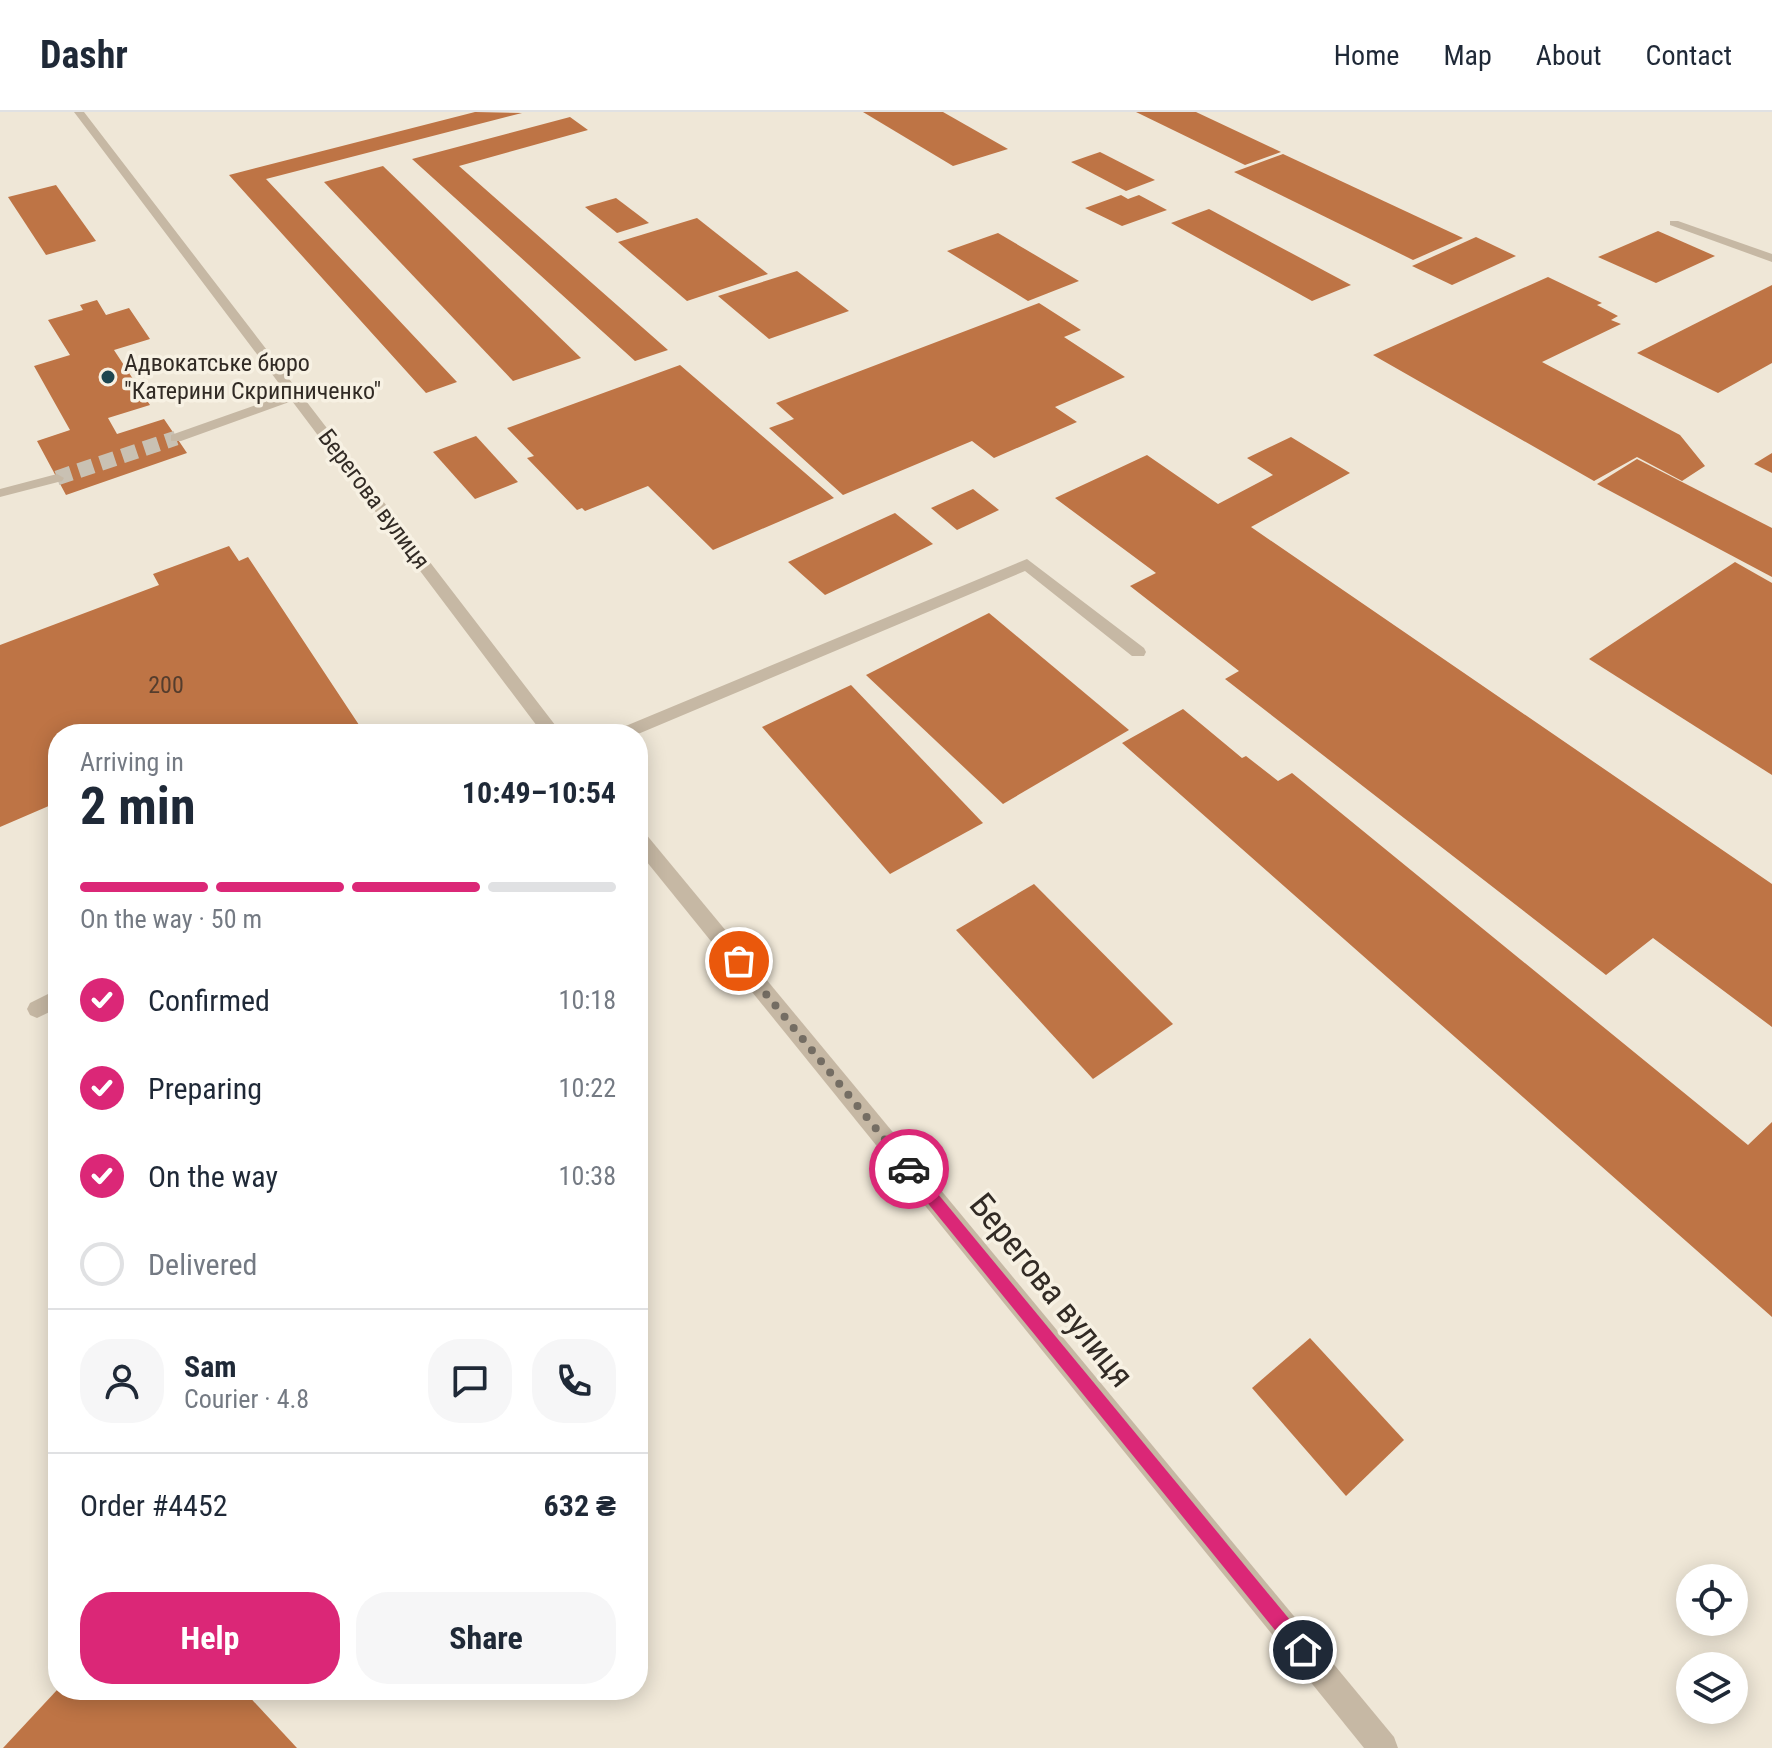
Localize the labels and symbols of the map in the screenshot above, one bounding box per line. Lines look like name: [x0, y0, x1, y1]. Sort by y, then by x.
place label: Адвокатське бюро "Катерини Скрипниченко": [124, 349, 381, 405]
marker: Адвокатське бюро "Катерини Скрипниченко": [99, 368, 117, 386]
street label: Берегова вулиця: [312, 424, 436, 574]
house number: 200: [148, 671, 184, 699]
pin: [705, 927, 773, 995]
courier: [869, 1129, 949, 1209]
street label: Берегова вулиця: [962, 1185, 1142, 1395]
pin: [1269, 1616, 1337, 1684]

